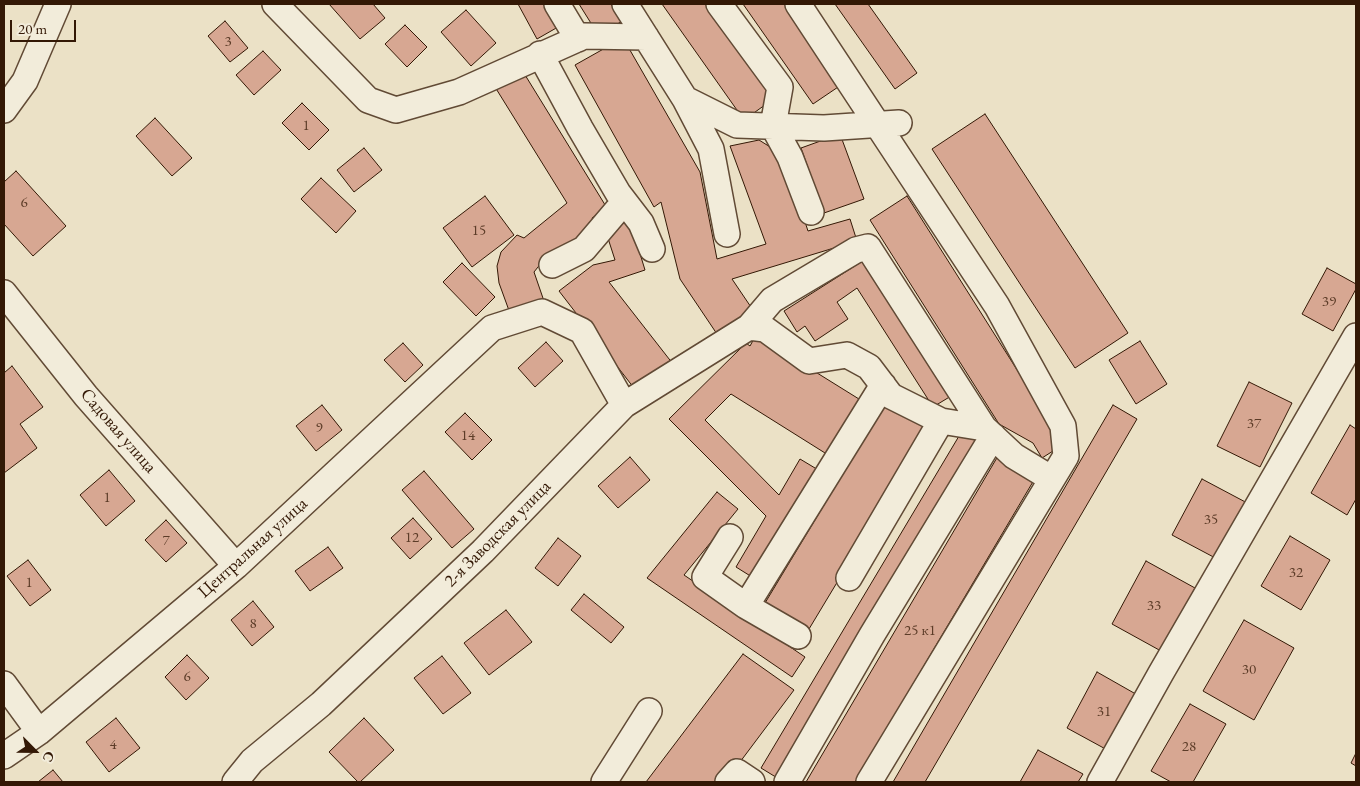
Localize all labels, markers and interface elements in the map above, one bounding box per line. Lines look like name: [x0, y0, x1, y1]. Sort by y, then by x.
scale bar: [12, 10, 79, 42]
text: 20 m: [18, 19, 47, 38]
house number: 3: [224, 33, 232, 51]
house number: 1: [302, 117, 310, 135]
house number: 6: [20, 194, 28, 212]
house number: 15: [472, 222, 486, 240]
house number: 39: [1322, 293, 1336, 311]
street label: Садовая улица: [75, 384, 161, 478]
house number: 37: [1247, 415, 1261, 433]
house number: 9: [315, 419, 323, 437]
house number: 14: [461, 427, 475, 445]
street label: 2-я Заводская улица: [440, 476, 556, 592]
house number: 1: [103, 489, 111, 507]
street label: Центральная улица: [194, 493, 312, 603]
house number: 35: [1204, 511, 1218, 529]
house number: 12: [405, 529, 419, 547]
house number: 7: [162, 532, 170, 550]
house number: 32: [1289, 564, 1303, 582]
house number: 1: [25, 574, 33, 592]
house number: 33: [1147, 597, 1161, 615]
house number: 8: [249, 615, 257, 633]
house number: 25 к1: [904, 622, 936, 640]
house number: 30: [1242, 661, 1256, 679]
house number: 6: [183, 668, 191, 686]
house number: 31: [1097, 703, 1111, 721]
north arrow: [10, 726, 60, 776]
house number: 4: [109, 736, 117, 754]
house number: 28: [1182, 738, 1196, 756]
text: С: [39, 749, 59, 765]

